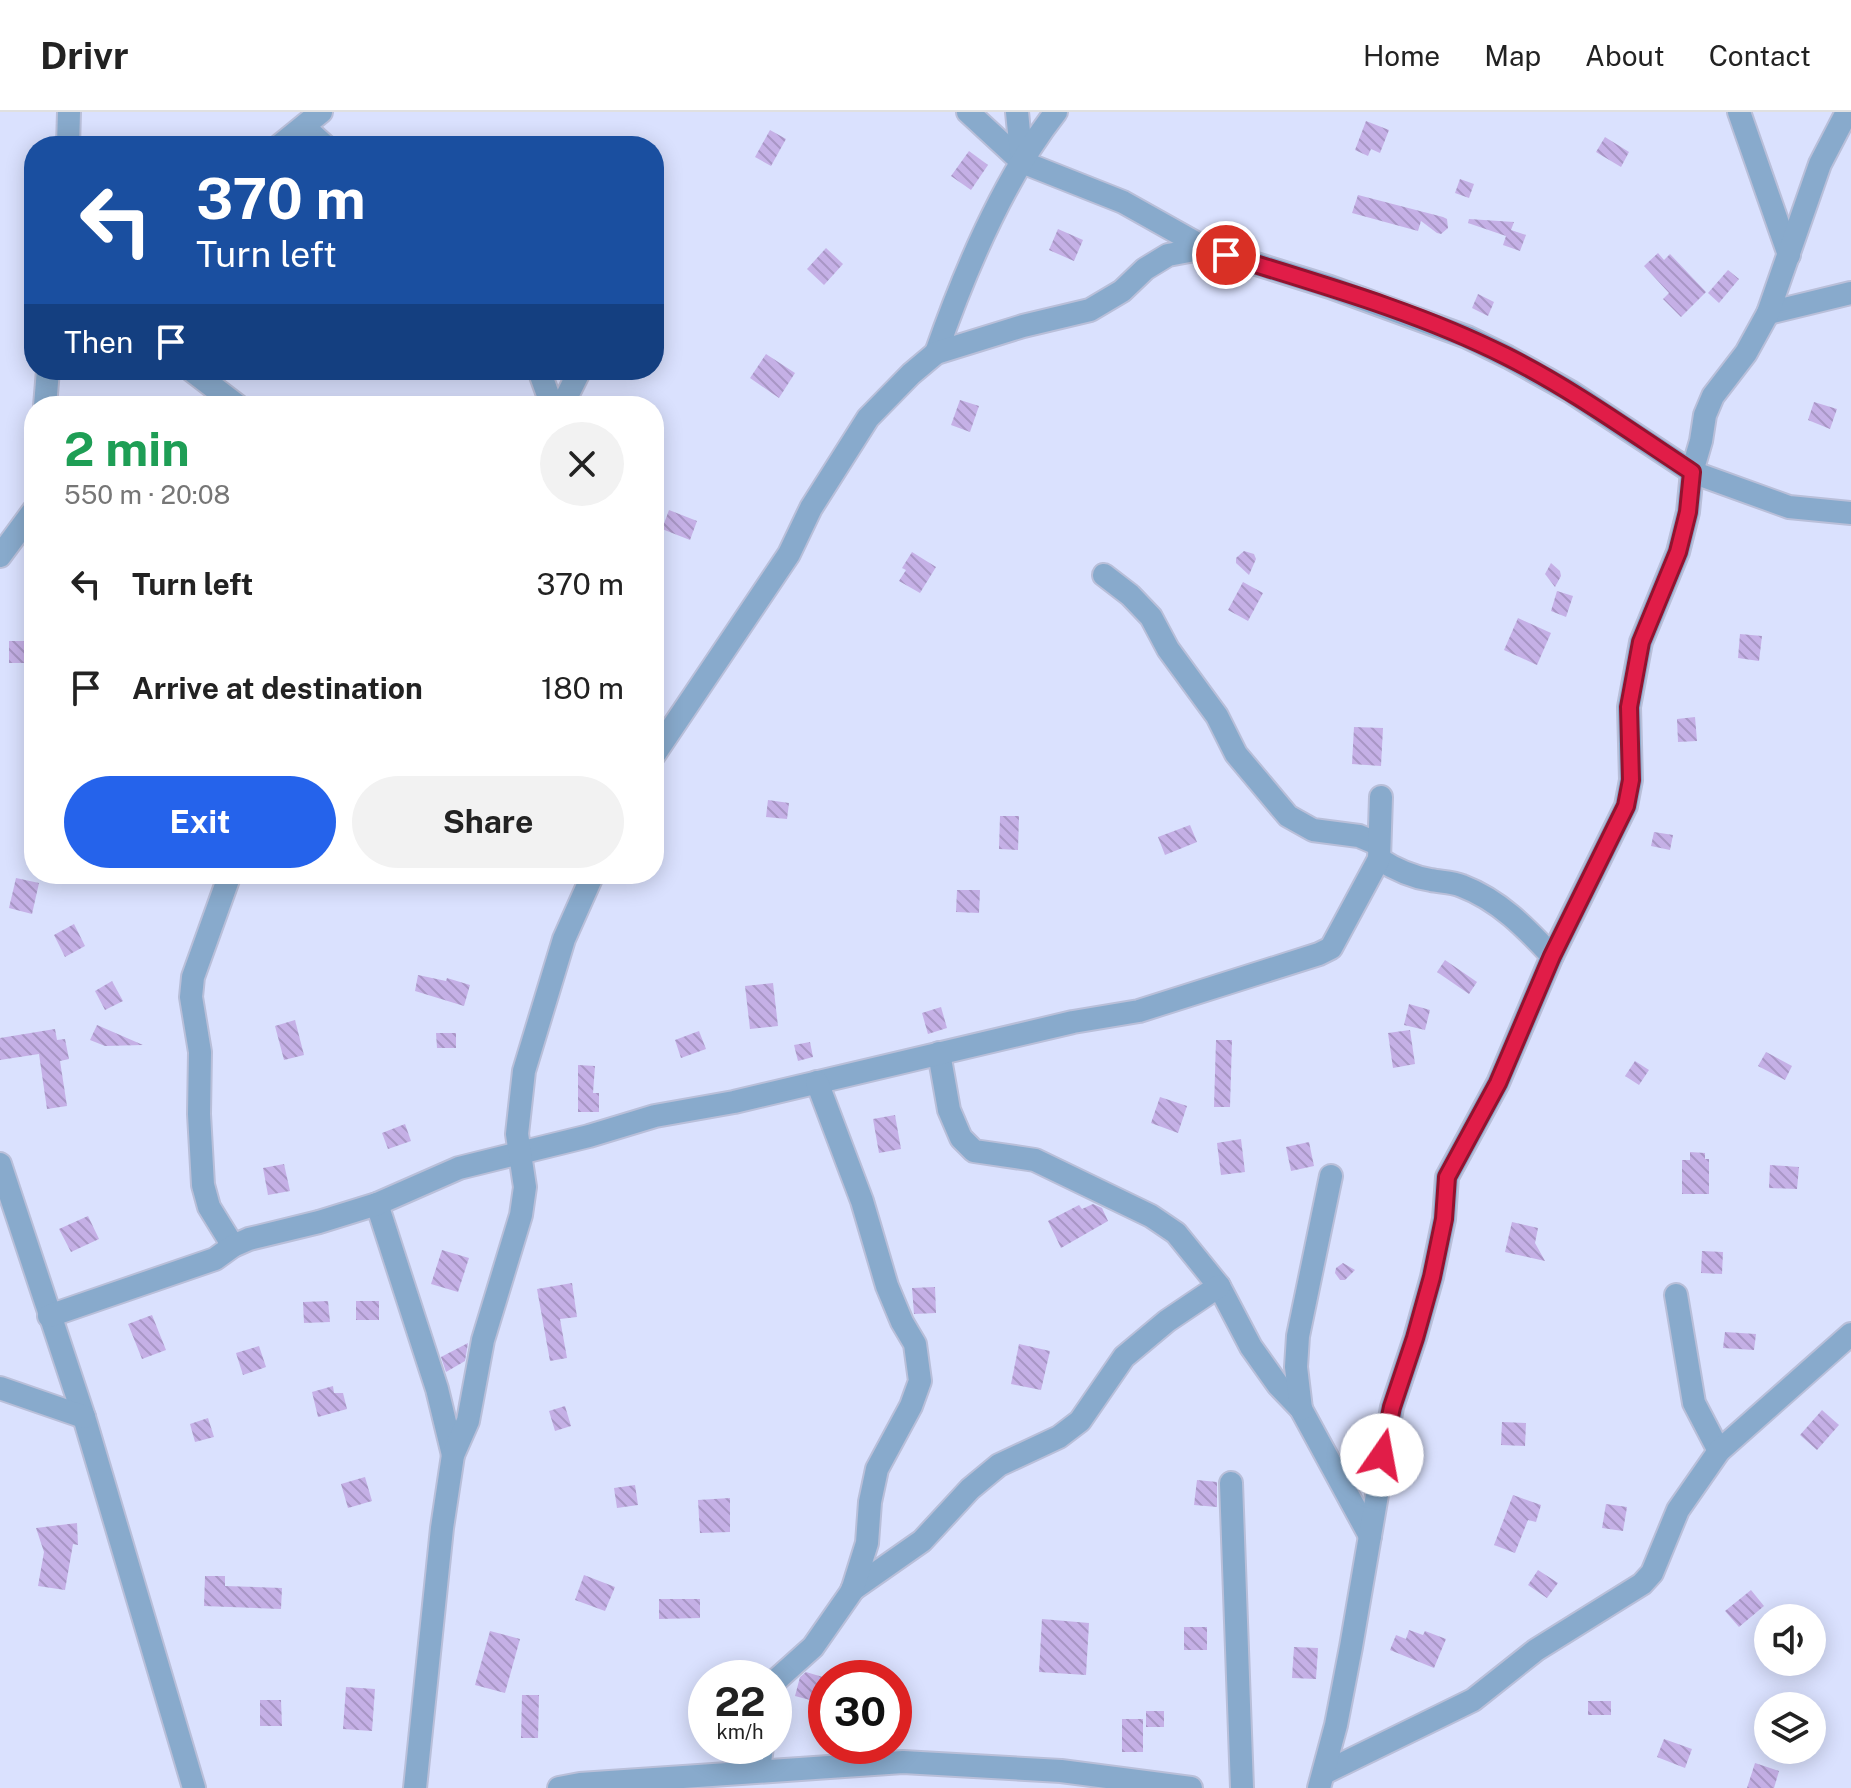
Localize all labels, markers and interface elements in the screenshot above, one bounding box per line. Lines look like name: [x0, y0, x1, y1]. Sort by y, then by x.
text: Drivr: [40, 33, 129, 78]
text: Home: [1363, 39, 1440, 72]
text: Map: [1484, 39, 1541, 72]
text: About: [1585, 39, 1665, 72]
text: Contact: [1709, 39, 1811, 72]
text: 370 m: [196, 166, 366, 232]
icon: left: [64, 168, 168, 272]
pin: [1192, 221, 1260, 289]
text: Turn left: [196, 233, 337, 275]
icon: arrive: [1204, 233, 1248, 277]
icon: arrive: [149, 320, 193, 364]
text: Then: [64, 324, 133, 360]
text: 2 min: [64, 420, 190, 477]
button: close: [540, 422, 624, 506]
text: 550 m · 20:08: [64, 479, 230, 510]
icon: left: [64, 562, 108, 606]
text: Turn left: [132, 566, 253, 602]
text: 370 m: [537, 566, 624, 602]
icon: arrive: [64, 666, 108, 710]
text: Arrive at destination: [132, 670, 423, 706]
text: 180 m: [541, 670, 624, 706]
button: Exit: [64, 776, 336, 868]
button: Share: [352, 776, 624, 868]
position arrow: [1340, 1413, 1424, 1497]
map controls: [1754, 1604, 1826, 1764]
button: sound: [1754, 1604, 1826, 1676]
speed limit sign: 30: [808, 1660, 912, 1764]
text: 22: [715, 1678, 765, 1725]
button: layers: [1754, 1692, 1826, 1764]
text: km/h: [716, 1720, 764, 1744]

